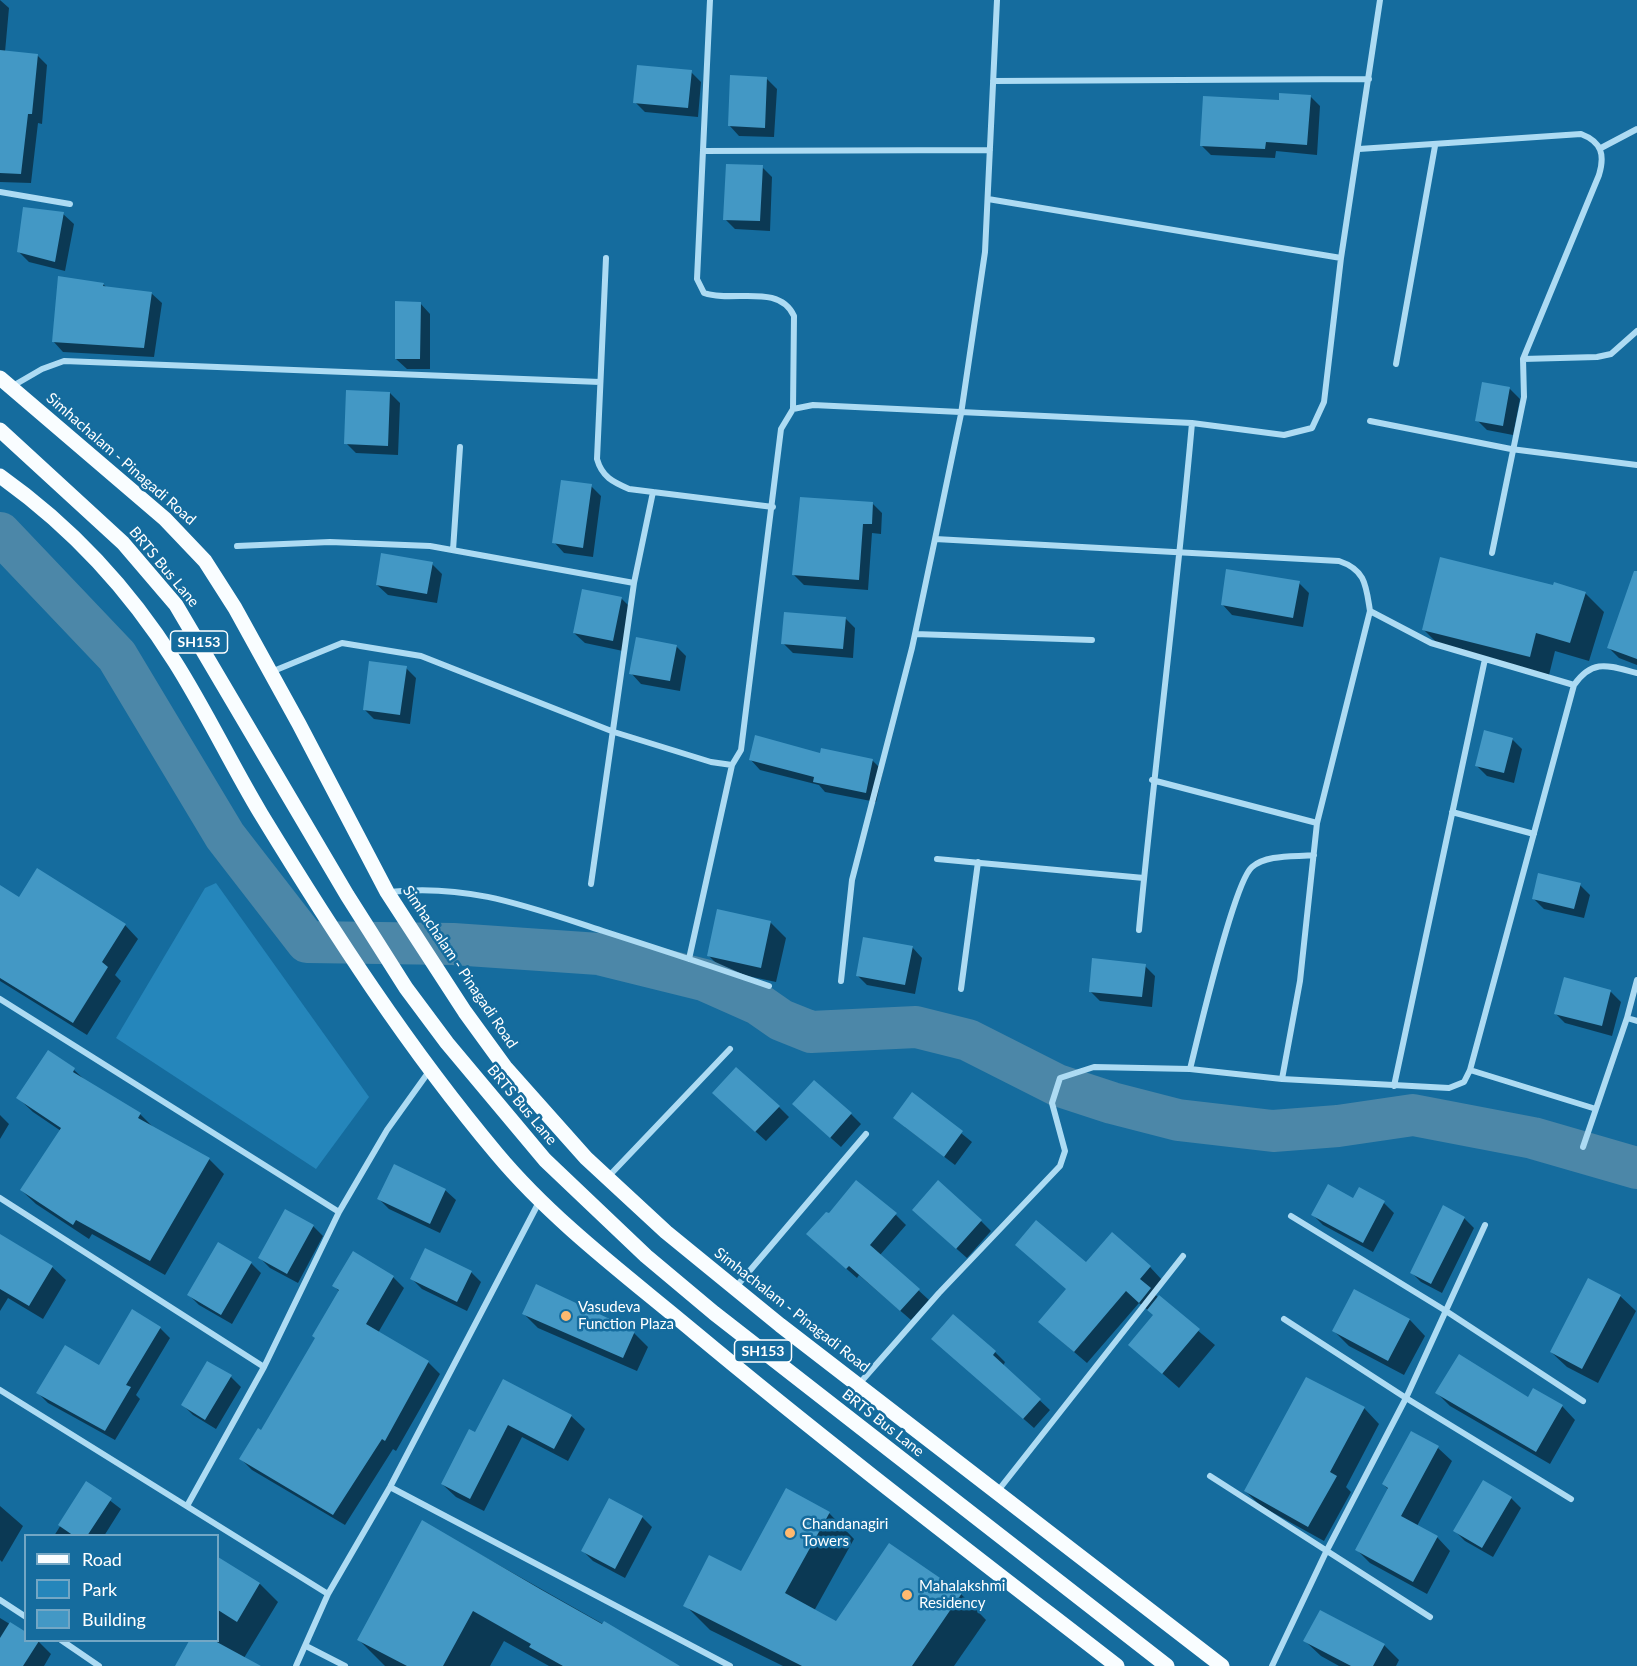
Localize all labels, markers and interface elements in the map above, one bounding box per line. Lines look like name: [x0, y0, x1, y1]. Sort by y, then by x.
street label: Simhachalam - Pinagadi Road: [43, 389, 199, 529]
street label: BRTS Bus Lane: [125, 523, 203, 611]
road number: SH153: [170, 631, 228, 653]
street label: Simhachalam - Pinagadi Road: [399, 882, 521, 1052]
street label: BRTS Bus Lane: [483, 1061, 561, 1149]
street label: Simhachalam - Pinagadi Road: [711, 1244, 873, 1376]
place label: Vasudeva Function Plaza: [578, 1298, 674, 1333]
marker: Vasudeva Function Plaza: [559, 1309, 573, 1323]
road number: SH153: [734, 1340, 792, 1362]
street label: BRTS Bus Lane: [838, 1385, 928, 1461]
place label: Chandanagiri Towers: [802, 1515, 888, 1550]
marker: Chandanagiri Towers: [783, 1526, 797, 1540]
legend: [24, 1534, 219, 1642]
text: Road: [82, 1548, 122, 1570]
place label: Mahalakshmi Residency: [919, 1577, 1005, 1612]
text: Park: [82, 1578, 117, 1600]
marker: Mahalakshmi Residency: [900, 1588, 914, 1602]
text: Building: [82, 1608, 146, 1630]

